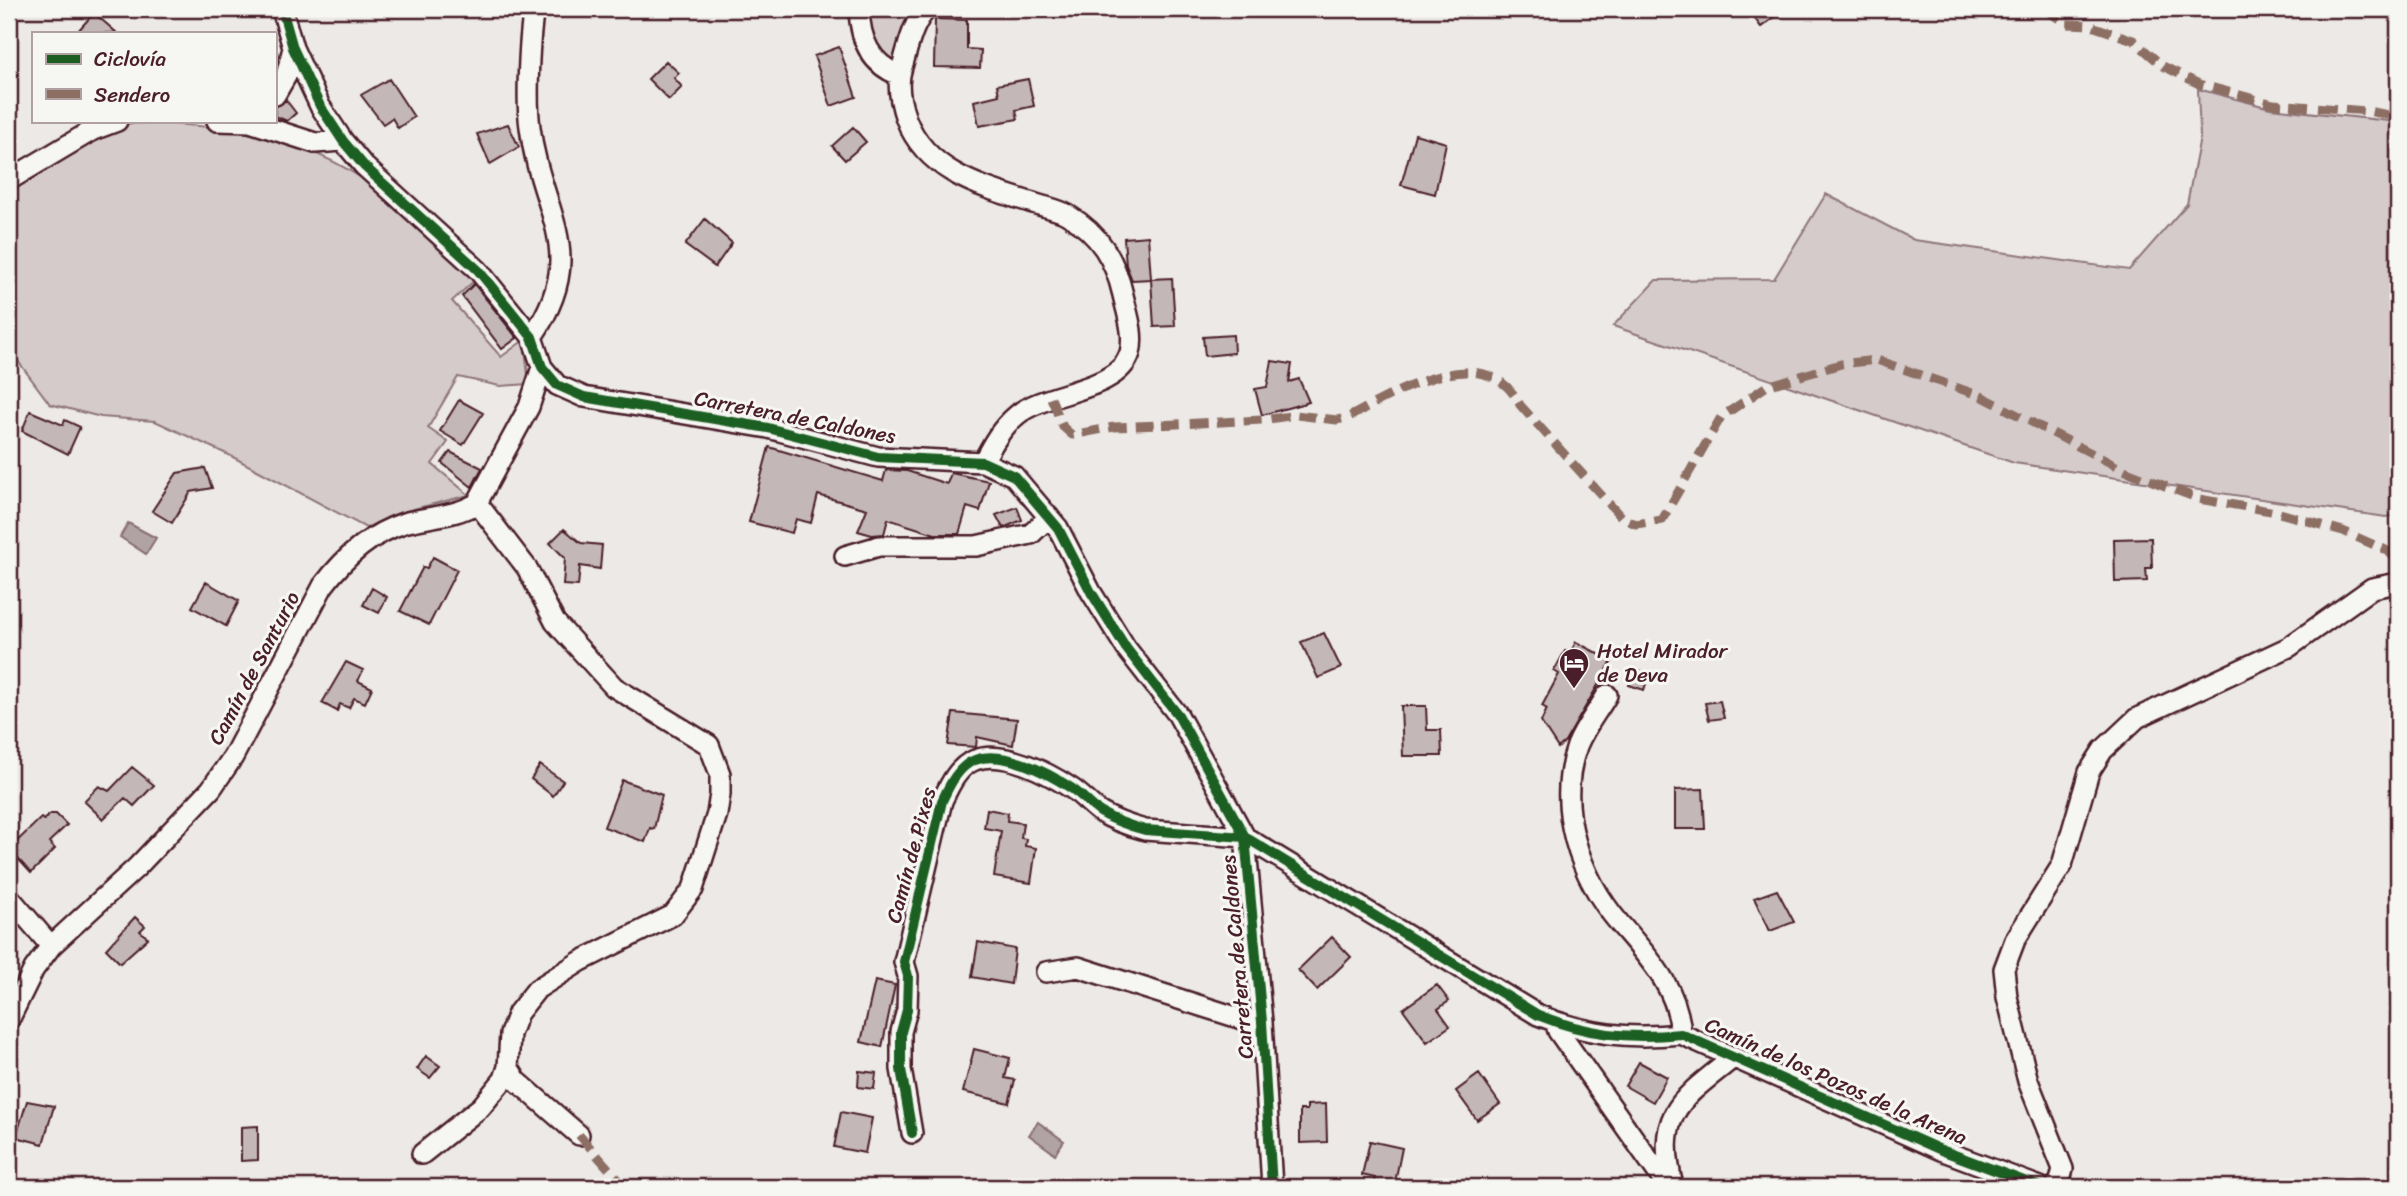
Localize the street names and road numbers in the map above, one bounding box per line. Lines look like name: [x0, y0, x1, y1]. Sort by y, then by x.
street label: Carretera de Caldones: [691, 379, 899, 455]
street label: Camín de Santurio: [197, 584, 311, 752]
street label: Camín de Pixes: [875, 782, 947, 927]
street label: Carretera de Caldones: [1209, 853, 1265, 1060]
street label: Camín de los Pozos de la Arena: [1699, 1006, 1974, 1156]

